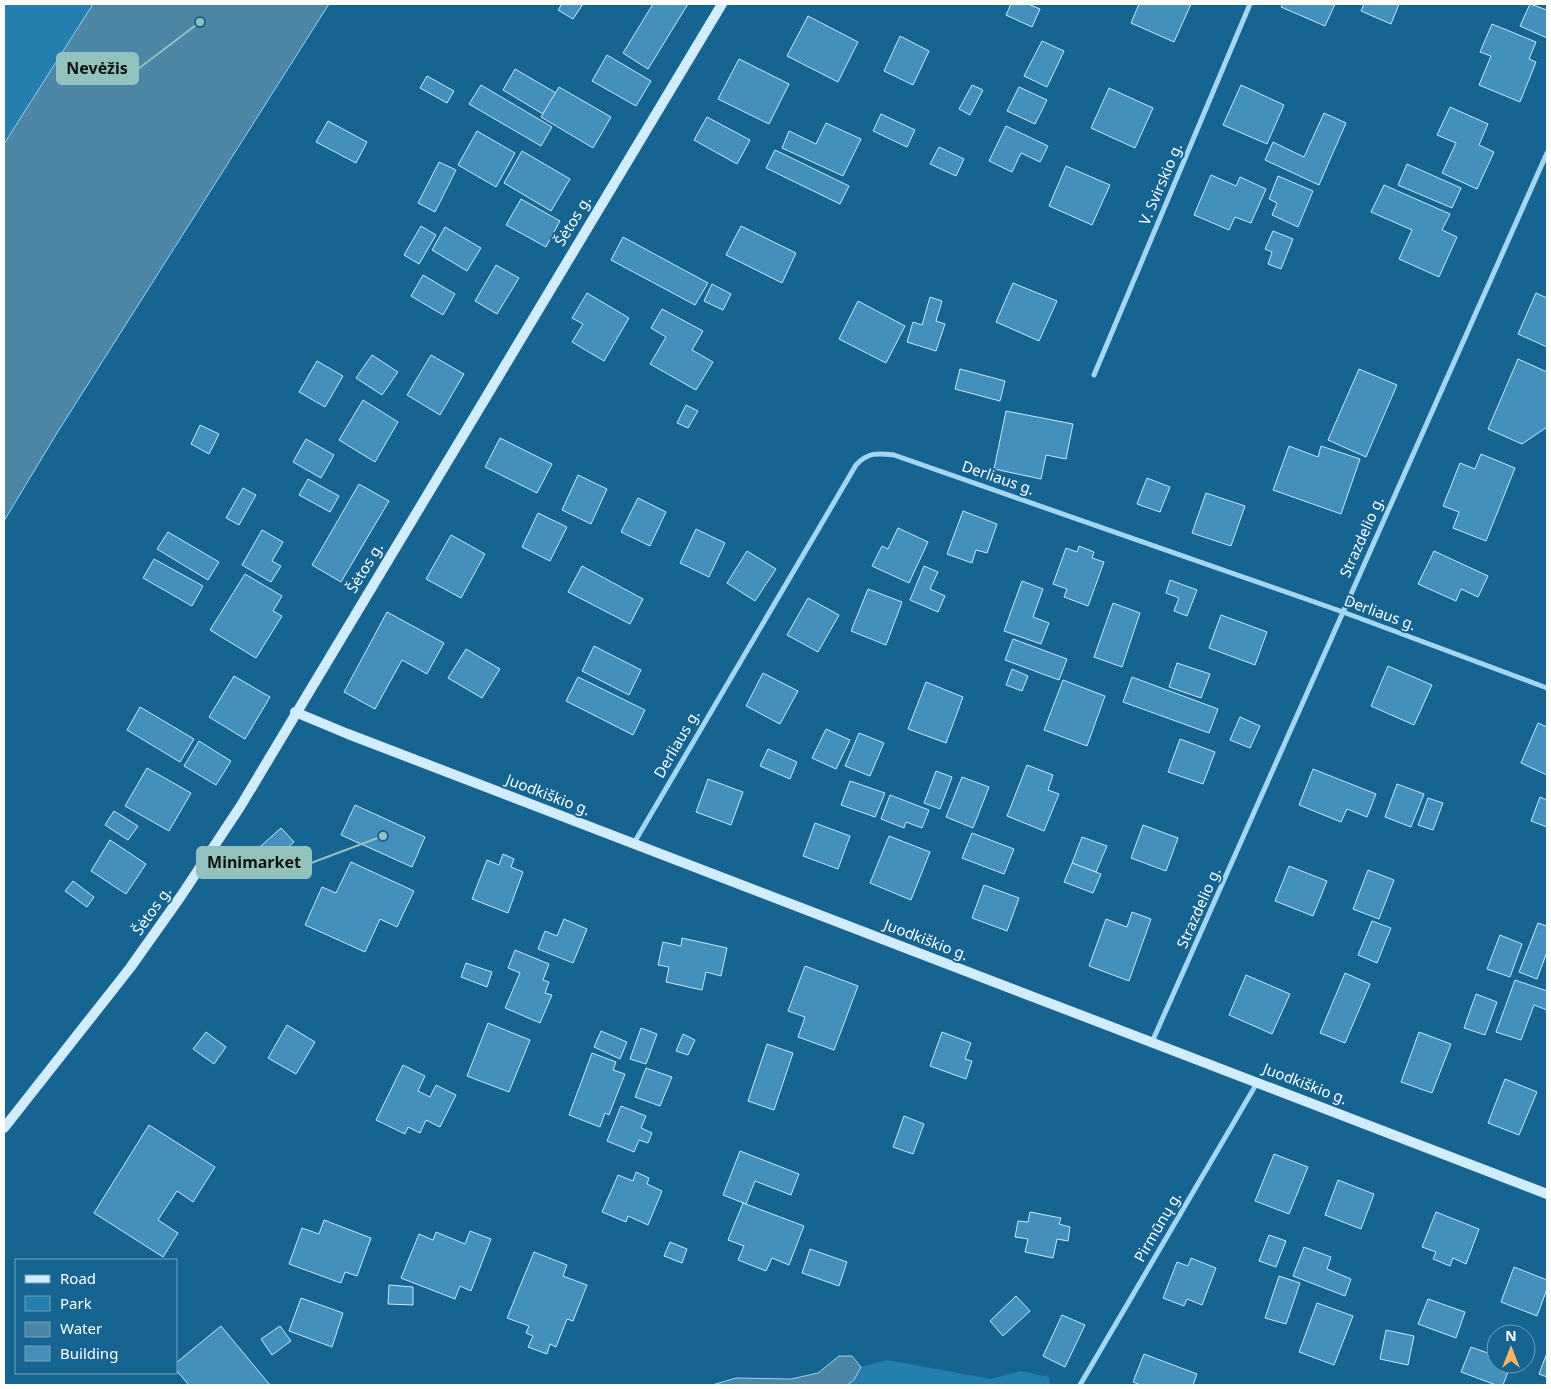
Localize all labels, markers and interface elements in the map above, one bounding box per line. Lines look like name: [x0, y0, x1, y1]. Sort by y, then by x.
callout: Nevėžis: [57, 53, 138, 84]
text: Nevėžis: [66, 57, 128, 79]
street label: V. Svirskio g.: [1134, 139, 1186, 228]
street label: Šėtos g.: [549, 192, 595, 249]
street label: Derliaus g.: [959, 455, 1037, 499]
street label: Strazdelio g.: [1334, 493, 1388, 580]
street label: Šėtos g.: [341, 539, 387, 596]
street label: Derliaus g.: [1342, 590, 1419, 634]
street label: Derliaus g.: [649, 706, 704, 781]
street label: Juodkiškio g.: [501, 768, 593, 819]
callout: Minimarket: [197, 847, 311, 878]
text: Minimarket: [207, 851, 301, 873]
street label: Strazdelio g.: [1171, 864, 1225, 951]
street label: Šėtos g.: [127, 882, 175, 939]
street label: Juodkiškio g.: [879, 913, 971, 964]
street label: Juodkiškio g.: [1258, 1057, 1350, 1108]
street label: Pirmūnų g.: [1129, 1188, 1185, 1265]
legend: [15, 1259, 178, 1374]
text: Road: [60, 1268, 96, 1288]
text: Park: [60, 1293, 92, 1313]
text: Water: [60, 1318, 102, 1338]
north arrow: [1486, 1324, 1536, 1374]
text: N: [1505, 1326, 1517, 1345]
text: Building: [60, 1343, 118, 1363]

